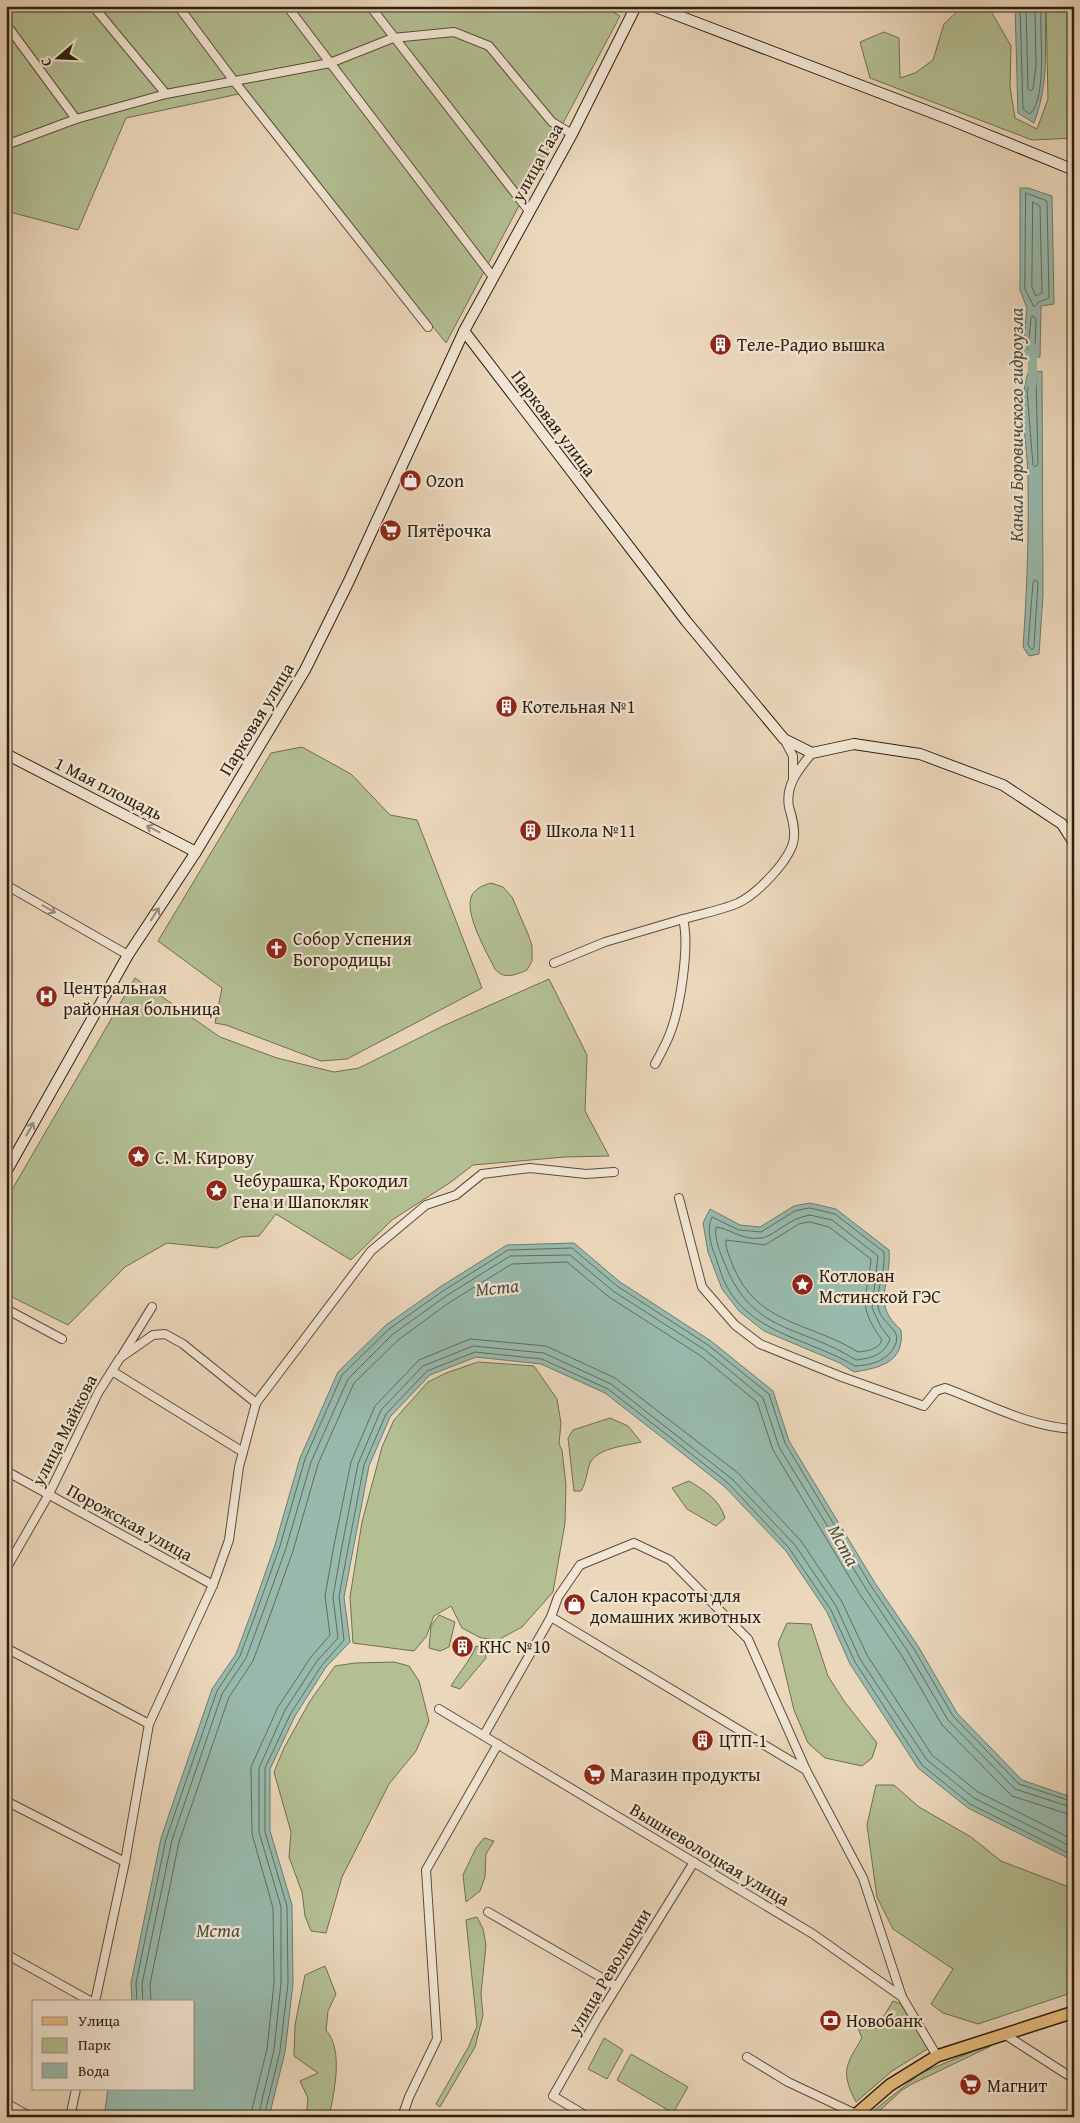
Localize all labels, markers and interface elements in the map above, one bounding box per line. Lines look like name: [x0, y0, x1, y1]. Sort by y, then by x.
north arrow: [32, 32, 82, 82]
text: С: [35, 55, 56, 69]
street label: улица Газа: [504, 117, 570, 207]
water label: Канал Боровичского гидроузла: [1002, 308, 1030, 542]
place label: Теле-Радио вышка: [737, 331, 885, 358]
building icon: Теле-Радио вышка: [709, 332, 733, 356]
street label: Парковая улица: [505, 364, 603, 482]
place label: Ozon: [426, 467, 464, 494]
shop icon: Ozon: [398, 468, 422, 492]
place label: Пятёрочка: [407, 517, 492, 544]
supermarket icon: Пятёрочка: [379, 518, 403, 542]
street label: Парковая улица: [212, 657, 301, 781]
place label: Котельная №1: [522, 693, 636, 720]
building icon: Котельная №1: [494, 694, 518, 718]
street label: 1 Мая площадь: [50, 749, 168, 827]
place label: Школа №11: [546, 817, 636, 844]
building icon: Школа №11: [518, 818, 542, 842]
one-way arrow: [145, 824, 160, 834]
one-way arrow: [41, 905, 55, 915]
one-way arrow: [150, 907, 160, 921]
place label: Собор Успения Богородицы: [293, 925, 412, 973]
church icon: Собор Успения Богородицы: [265, 936, 289, 960]
place label: Центральная районная больница: [63, 974, 221, 1022]
hospital icon: Центральная районная больница: [35, 985, 59, 1009]
one-way arrow: [25, 1122, 35, 1137]
place label: С. М. Кирову: [155, 1144, 254, 1171]
place icon: С. М. Кирову: [127, 1145, 151, 1169]
place label: Чебурашка, Крокодил Гена и Шапокляк: [233, 1167, 408, 1215]
place icon: Чебурашка, Крокодил Гена и Шапокляк: [205, 1178, 229, 1202]
place label: Котлован Мстинской ГЭС: [819, 1262, 941, 1310]
water label: Мста: [474, 1271, 521, 1303]
place icon: Котлован Мстинской ГЭС: [791, 1273, 815, 1297]
street label: улица Майкова: [24, 1369, 104, 1491]
street label: Порожская улица: [62, 1476, 198, 1568]
water label: Мста: [821, 1519, 867, 1571]
place label: Салон красоты для домашних животных: [590, 1582, 762, 1630]
shop icon: Салон красоты для домашних животных: [562, 1593, 586, 1617]
place label: КНС №10: [479, 1633, 550, 1660]
building icon: КНС №10: [451, 1634, 475, 1658]
place label: ЦТП-1: [719, 1727, 767, 1754]
building icon: ЦТП-1: [691, 1728, 715, 1752]
place label: Магазин продукты: [610, 1761, 761, 1788]
supermarket icon: Магазин продукты: [582, 1762, 606, 1786]
street label: Вышневолоцкая улица: [625, 1795, 795, 1913]
street label: улица Революции: [560, 1902, 658, 2040]
water label: Мста: [196, 1916, 240, 1944]
legend: [32, 2000, 195, 2090]
place label: Новобанк: [846, 2007, 923, 2034]
bank icon: Новобанк: [818, 2008, 842, 2032]
text: Улица: [78, 2010, 121, 2031]
text: Парк: [78, 2034, 111, 2055]
text: Вода: [78, 2060, 110, 2081]
place label: Магнит: [987, 2072, 1047, 2099]
supermarket icon: Магнит: [959, 2073, 983, 2097]

